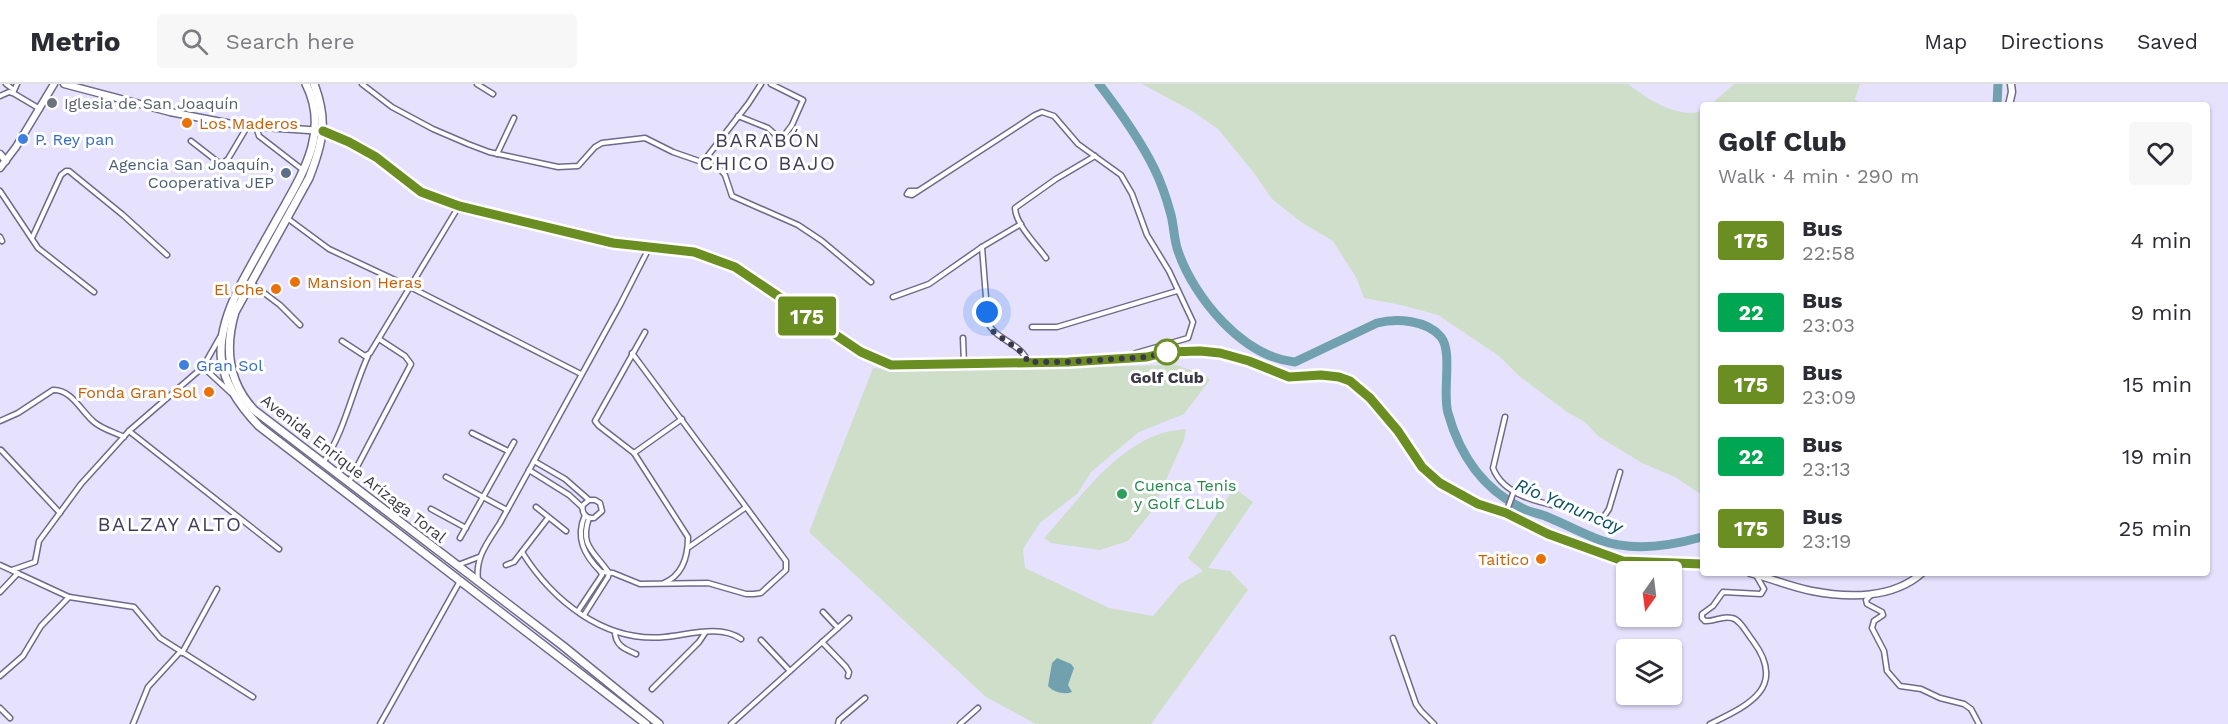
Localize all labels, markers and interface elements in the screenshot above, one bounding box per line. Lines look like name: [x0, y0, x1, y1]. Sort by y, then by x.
search box: [157, 14, 577, 68]
text: Metrio: [30, 25, 121, 58]
icon: search: [178, 25, 211, 58]
text: Search here: [226, 29, 355, 54]
text: Map: [1924, 29, 1967, 54]
text: Directions: [2000, 29, 2104, 54]
text: Saved: [2137, 29, 2198, 54]
place label: Iglesia de San Joaquín: [64, 94, 239, 113]
marker: Iglesia de San Joaquín: [45, 96, 59, 110]
place label: Los Maderos: [199, 114, 298, 133]
marker: Los Maderos: [180, 116, 194, 130]
button: heart: [2129, 122, 2192, 185]
text: Golf Club: [1718, 125, 1846, 158]
district label: BARABÓN CHICO BAJO: [699, 128, 837, 175]
place label: P. Rey pan: [35, 130, 114, 149]
marker: P. Rey pan: [16, 132, 30, 146]
place label: Agencia San Joaquín, Cooperativa JEP: [108, 155, 274, 192]
text: Walk · 4 min · 290 m: [1718, 164, 1919, 188]
marker: Agencia San Joaquín, Cooperativa JEP: [279, 166, 293, 180]
text: Bus: [1802, 216, 1842, 241]
text: 175: [1734, 228, 1768, 253]
text: 4 min: [2131, 228, 2192, 253]
text: 22:58: [1802, 241, 1855, 265]
place label: Mansion Heras: [307, 273, 422, 292]
marker: Mansion Heras: [288, 275, 302, 289]
place label: El Che: [214, 280, 264, 299]
marker: El Che: [269, 282, 283, 296]
text: Bus: [1802, 288, 1842, 313]
line badge: 175: [772, 296, 842, 336]
your location: [972, 297, 1002, 327]
text: 22: [1738, 300, 1764, 325]
text: 9 min: [2130, 300, 2192, 325]
text: 175: [790, 304, 824, 329]
text: 23:03: [1802, 313, 1855, 337]
marker: Golf Club: [1154, 339, 1180, 365]
place label: Gran Sol: [196, 356, 263, 375]
marker: Gran Sol: [177, 358, 191, 372]
text: Bus: [1802, 360, 1842, 385]
place label: Golf Club: [1130, 368, 1204, 387]
text: 175: [1734, 372, 1768, 397]
text: 15 min: [2123, 372, 2192, 397]
place label: Fonda Gran Sol: [77, 383, 197, 402]
marker: Fonda Gran Sol: [202, 385, 216, 399]
text: 23:09: [1802, 385, 1856, 409]
street label: Avenida Enrique Arízaga Toral: [257, 390, 450, 547]
text: Bus: [1802, 432, 1842, 457]
text: 22: [1738, 444, 1764, 469]
text: 19 min: [2122, 444, 2192, 469]
text: 23:13: [1802, 457, 1851, 481]
water label: Río Yanuncay: [1512, 474, 1628, 538]
place label: Cuenca Tenis y Golf CLub: [1134, 476, 1236, 513]
marker: Cuenca Tenis y Golf CLub: [1115, 487, 1129, 501]
text: Bus: [1802, 504, 1842, 529]
district label: BALZAY ALTO: [98, 512, 242, 536]
text: 175: [1734, 516, 1768, 541]
text: 25 min: [2118, 516, 2192, 541]
text: 23:19: [1802, 529, 1851, 553]
place label: Taitico: [1478, 550, 1529, 569]
marker: Taitico: [1534, 552, 1548, 566]
north arrow: [1616, 561, 1682, 627]
map controls: [1616, 561, 1682, 705]
button: layers: [1616, 639, 1682, 705]

